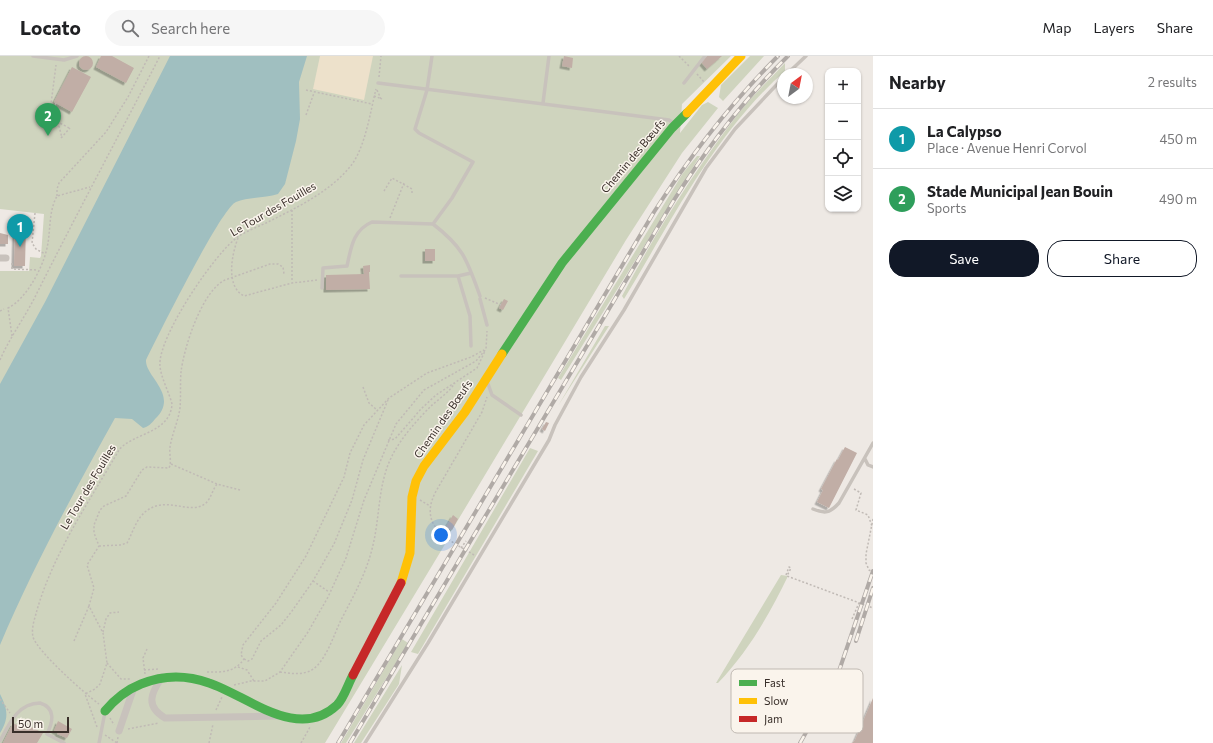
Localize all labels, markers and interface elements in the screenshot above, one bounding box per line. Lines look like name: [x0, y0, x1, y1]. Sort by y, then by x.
search box: [105, 10, 385, 46]
text: Locato: [20, 16, 81, 39]
icon: search: [119, 17, 141, 39]
text: Search here: [151, 19, 230, 37]
text: Map: [1043, 19, 1071, 36]
text: Layers: [1093, 19, 1135, 36]
text: Share: [1157, 19, 1193, 36]
north arrow: [777, 68, 813, 104]
map controls: [825, 68, 861, 212]
button: +: [825, 68, 861, 104]
text: Nearby: [889, 72, 946, 93]
text: 2 results: [1148, 74, 1197, 90]
pin: 2: [35, 103, 61, 136]
button: −: [825, 104, 861, 140]
street label: Chemin des Bœufs: [598, 116, 667, 195]
text: La Calypso: [927, 122, 1002, 140]
text: 1: [899, 131, 905, 147]
text: 450 m: [1159, 131, 1197, 147]
button: locate: [825, 140, 861, 176]
text: Place · Avenue Henri Corvol: [927, 140, 1087, 156]
button: layers: [825, 176, 861, 212]
street label: Le Tour des Fouilles: [228, 179, 318, 238]
text: Stade Municipal Jean Bouin: [927, 182, 1113, 200]
text: 2: [898, 191, 906, 207]
text: 490 m: [1159, 191, 1197, 207]
text: Sports: [927, 200, 967, 216]
pin: 1: [7, 214, 33, 247]
button: Save: [889, 240, 1039, 277]
button: Share: [1047, 240, 1197, 277]
street label: Chemin des Bœufs: [411, 377, 474, 460]
street label: Le Tour des Fouilles: [57, 442, 118, 532]
your location: [431, 525, 451, 545]
legend: [731, 669, 863, 733]
text: Fast: [764, 676, 786, 689]
text: Slow: [764, 694, 789, 707]
text: Jam: [764, 712, 783, 726]
scale bar: [12, 715, 69, 734]
text: 50 m: [18, 717, 43, 730]

